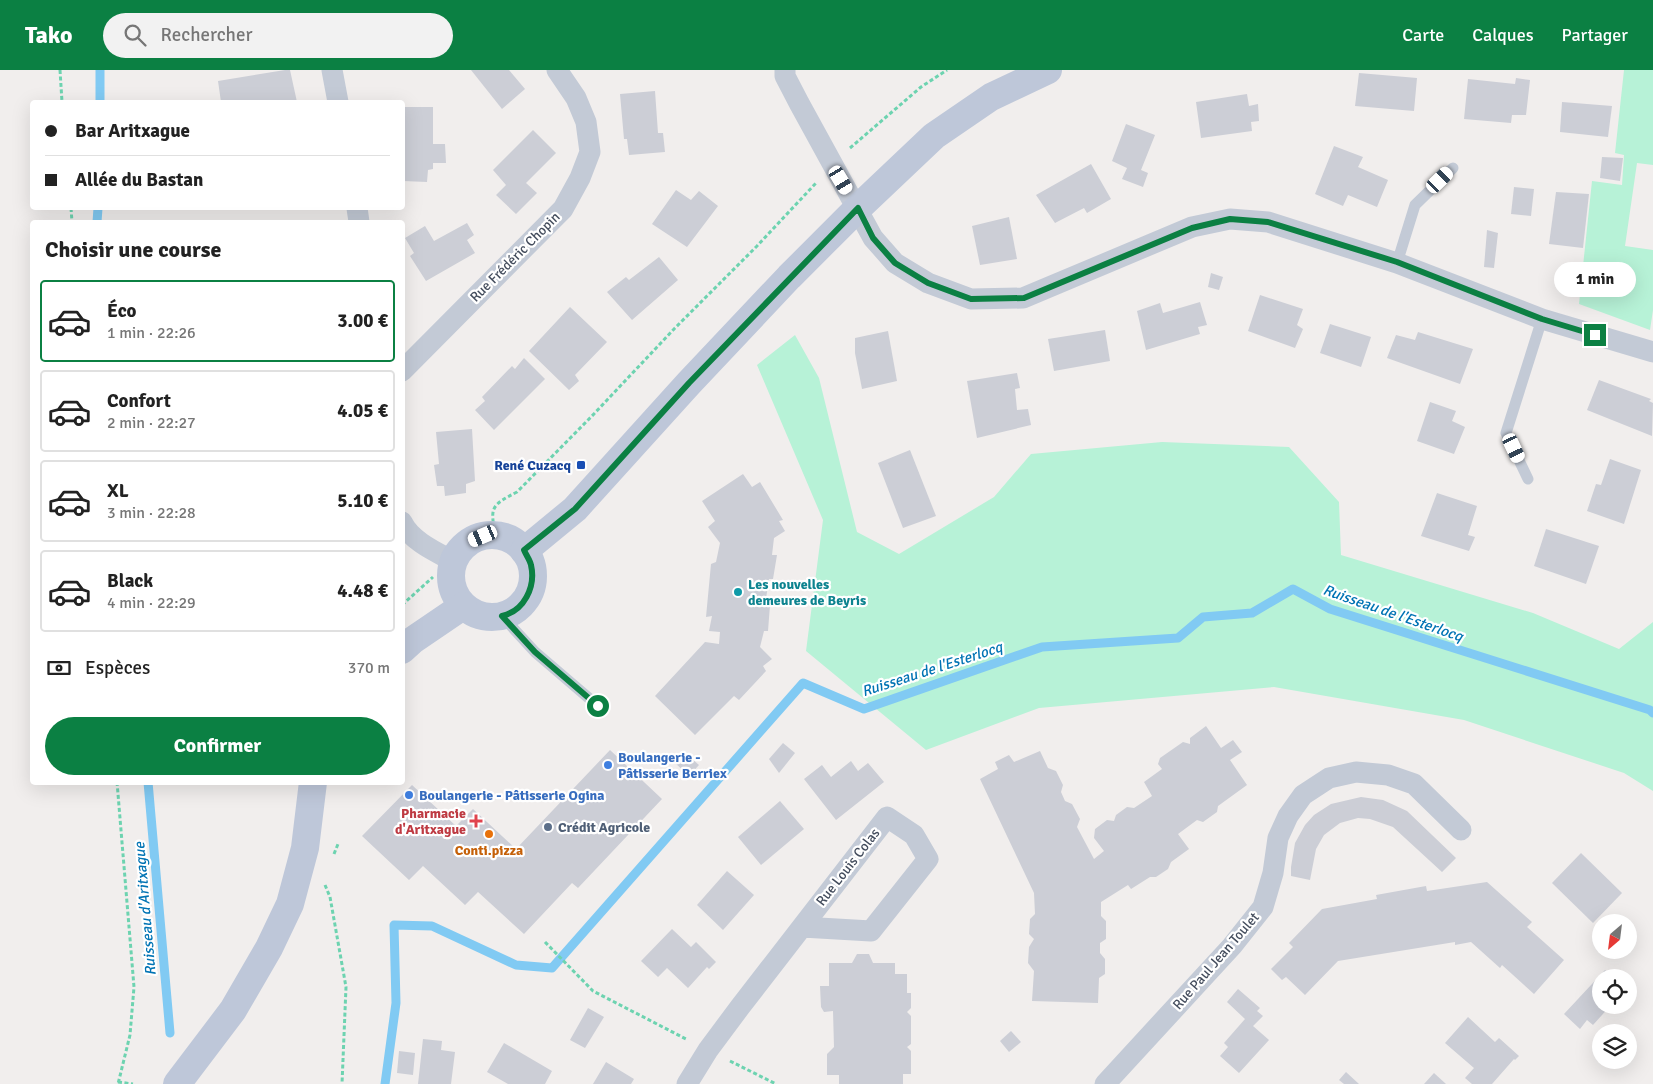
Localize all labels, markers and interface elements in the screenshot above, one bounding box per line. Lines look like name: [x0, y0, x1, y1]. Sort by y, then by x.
search box: [103, 13, 453, 58]
text: Tako: [25, 20, 73, 50]
icon: search: [121, 21, 149, 49]
text: Rechercher: [161, 23, 252, 47]
text: Carte: [1402, 24, 1444, 46]
text: Calques: [1472, 24, 1534, 46]
text: Partager: [1562, 24, 1628, 46]
text: Bar Aritxague: [75, 119, 190, 143]
car: [826, 163, 855, 197]
car: [1424, 164, 1456, 196]
text: Allée du Bastan: [75, 168, 203, 192]
street label: Rue Frédéric Chopin: [466, 208, 564, 306]
text: Choisir une course: [45, 236, 221, 263]
callout: 1 min: [1554, 262, 1636, 298]
text: 1 min: [1576, 269, 1614, 289]
icon: car: [47, 299, 92, 344]
text: Éco: [107, 299, 137, 323]
text: 3.00 €: [337, 309, 388, 333]
text: 1 min · 22:26: [107, 323, 196, 343]
route end: [1584, 324, 1606, 346]
icon: car: [47, 389, 92, 434]
text: Confort: [107, 389, 171, 413]
text: 4.05 €: [337, 399, 388, 423]
text: 2 min · 22:27: [107, 413, 196, 433]
car: [1500, 431, 1527, 465]
place label: René Cuzacq: [494, 457, 571, 474]
marker: René Cuzacq: [575, 459, 587, 471]
icon: car: [47, 479, 92, 524]
text: XL: [107, 479, 129, 503]
text: 5.10 €: [337, 489, 388, 513]
text: 3 min · 22:28: [107, 503, 196, 523]
car: [466, 523, 499, 549]
icon: car: [47, 569, 92, 614]
text: Black: [107, 569, 153, 593]
place label: Les nouvelles demeures de Beyris: [748, 576, 866, 609]
text: 4.48 €: [337, 579, 388, 603]
water label: Ruisseau de l'Esterlocq: [1321, 581, 1466, 646]
marker: Les nouvelles demeures de Beyris: [732, 586, 744, 598]
text: 4 min · 22:29: [107, 593, 196, 613]
water label: Ruisseau de l'Esterlocq: [859, 637, 1006, 700]
icon: cash: [45, 654, 73, 682]
text: Espèces: [85, 656, 150, 680]
text: 370 m: [348, 658, 390, 678]
route start: [587, 695, 609, 717]
button: Confirmer: [45, 717, 390, 775]
place label: Boulangerie - Pâtisserie Berriex: [618, 749, 727, 782]
marker: Boulangerie - Pâtisserie Berriex: [602, 759, 614, 771]
place label: Boulangerie - Pâtisserie Ogina: [419, 787, 604, 804]
marker: Boulangerie - Pâtisserie Ogina: [403, 789, 415, 801]
place label: Pharmacie d'Aritxague: [395, 805, 466, 838]
marker: Pharmacie d'Aritxague: [470, 815, 482, 827]
place label: Crédit Agricole: [558, 819, 650, 836]
marker: Crédit Agricole: [542, 821, 554, 833]
street label: Rue Louis Colas: [812, 825, 884, 909]
marker: Conti.pizza: [483, 828, 495, 840]
water label: Ruisseau d'Aritxague: [130, 840, 160, 977]
place label: Conti.pizza: [455, 842, 523, 859]
street label: Rue Paul Jean Toulet: [1169, 909, 1263, 1013]
north arrow: [1592, 914, 1638, 959]
map controls: [1592, 914, 1637, 1069]
button: locate: [1592, 969, 1637, 1014]
button: layers: [1592, 1024, 1637, 1069]

